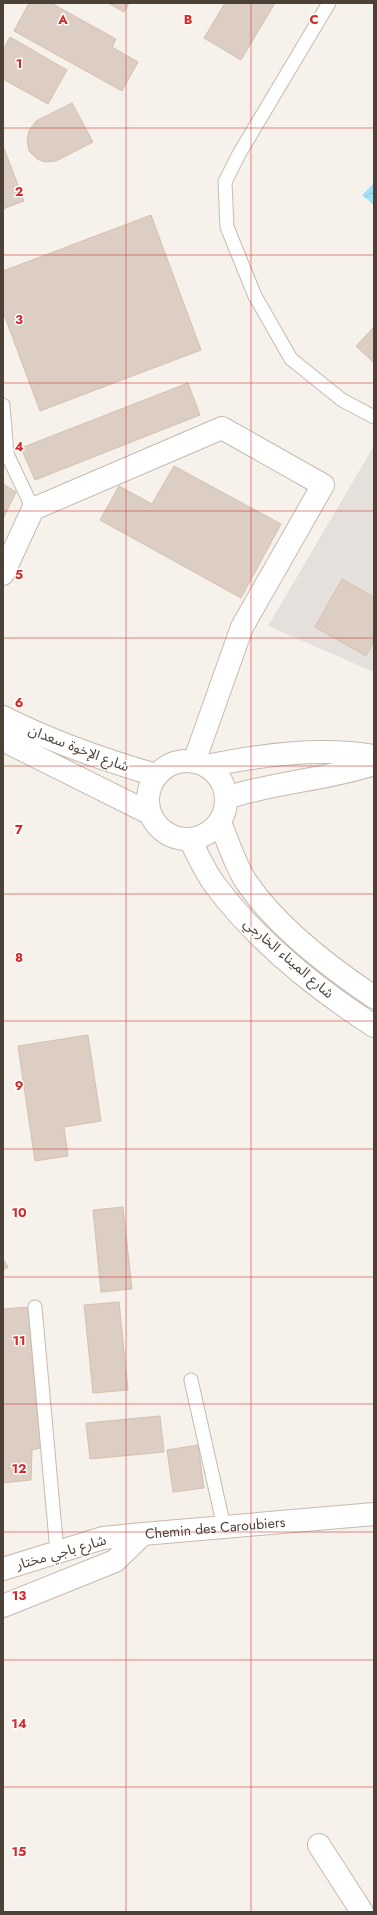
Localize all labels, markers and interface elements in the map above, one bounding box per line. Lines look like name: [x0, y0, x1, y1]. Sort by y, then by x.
text: A: [57, 10, 68, 29]
text: B: [184, 10, 193, 29]
text: C: [309, 10, 319, 29]
text: 1: [16, 54, 22, 73]
text: 2: [15, 182, 23, 201]
text: 3: [15, 310, 23, 329]
text: 4: [14, 437, 24, 456]
text: 5: [15, 565, 23, 584]
text: 6: [15, 693, 24, 712]
street label: شارع الإخوة سعدان: [25, 720, 132, 777]
text: 7: [15, 820, 23, 839]
street label: شارع الميناء الخارجي: [239, 913, 338, 1004]
text: 8: [15, 948, 23, 967]
text: 9: [15, 1076, 24, 1095]
text: 10: [11, 1203, 27, 1222]
text: 11: [12, 1331, 26, 1350]
text: 12: [11, 1459, 27, 1478]
street label: Chemin des Caroubiers: [144, 1512, 286, 1544]
street label: شارع باجي مختار: [13, 1530, 109, 1576]
text: 13: [12, 1586, 26, 1605]
text: 14: [11, 1714, 27, 1733]
text: 15: [11, 1842, 27, 1861]

